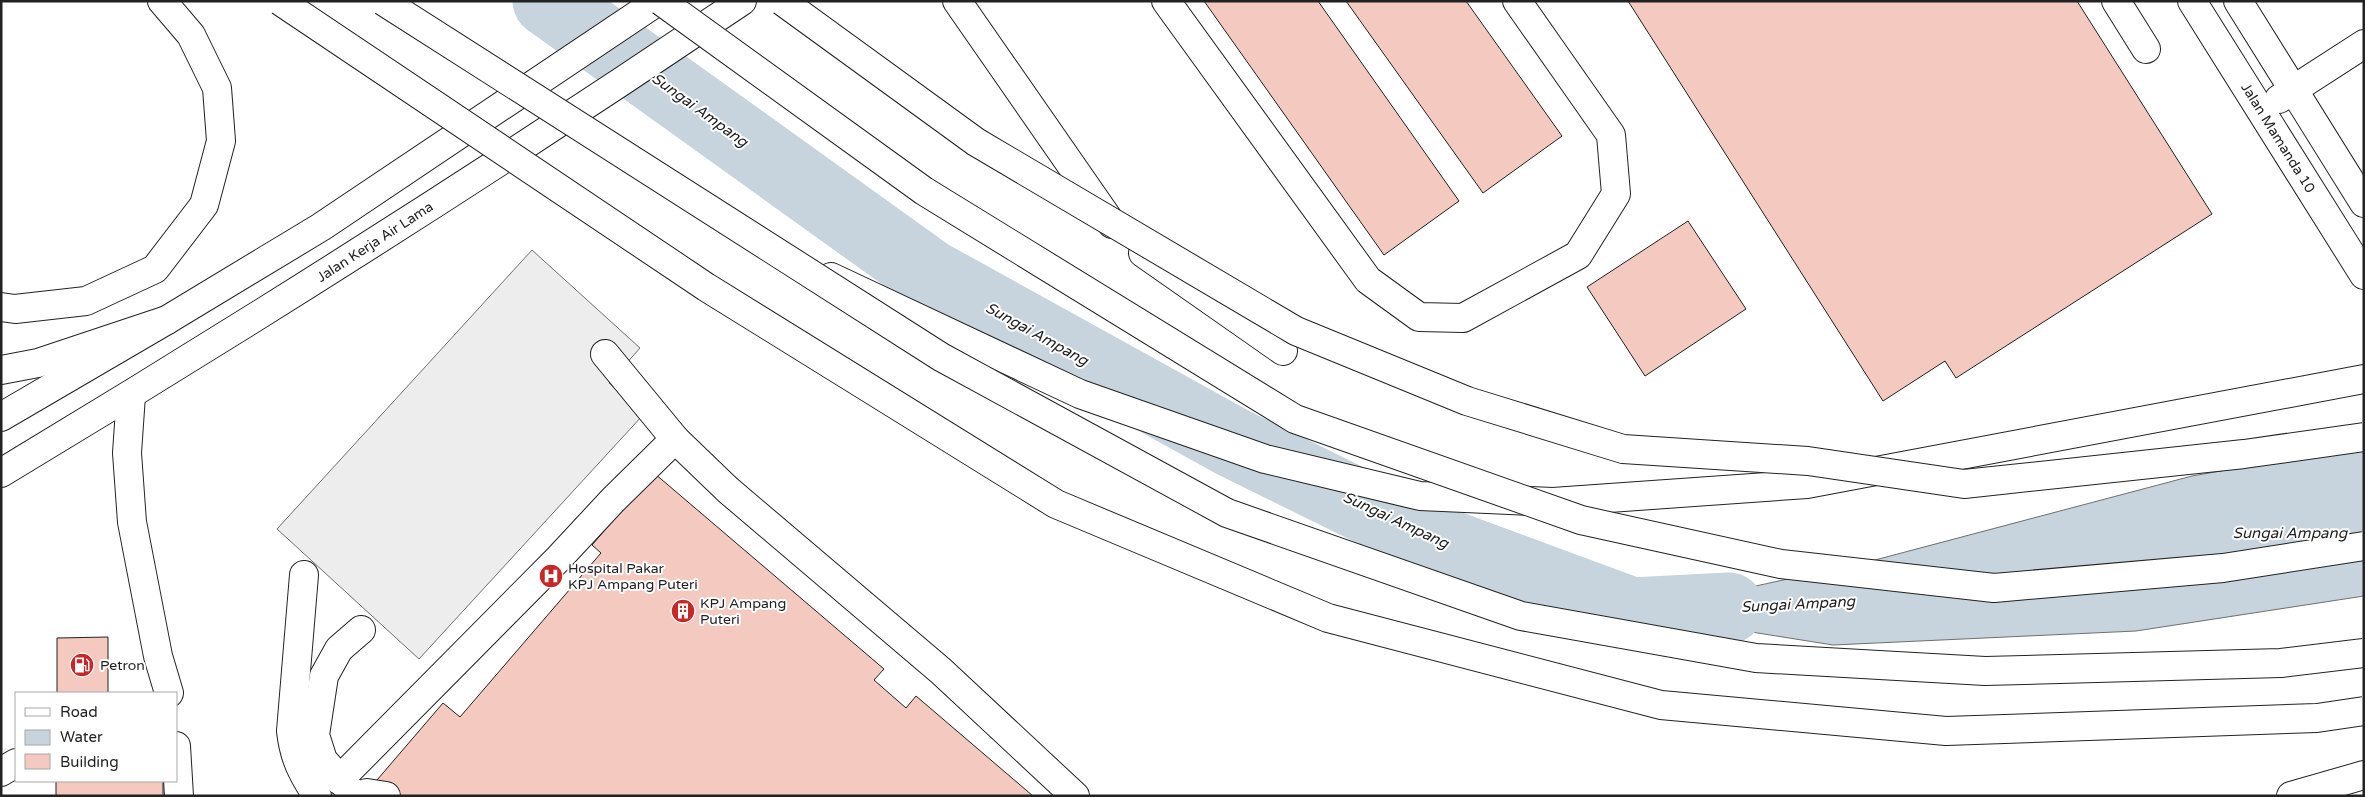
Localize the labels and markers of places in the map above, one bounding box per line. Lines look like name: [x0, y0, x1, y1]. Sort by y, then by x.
place label: Hospital Pakar KPJ Ampang Puteri: [568, 560, 698, 593]
hospital icon: Hospital Pakar KPJ Ampang Puteri: [538, 563, 564, 589]
place label: KPJ Ampang Puteri: [700, 595, 786, 628]
building icon: KPJ Ampang Puteri: [670, 598, 696, 624]
fuel station icon: Petron: [69, 652, 95, 678]
place label: Petron: [100, 657, 145, 674]

